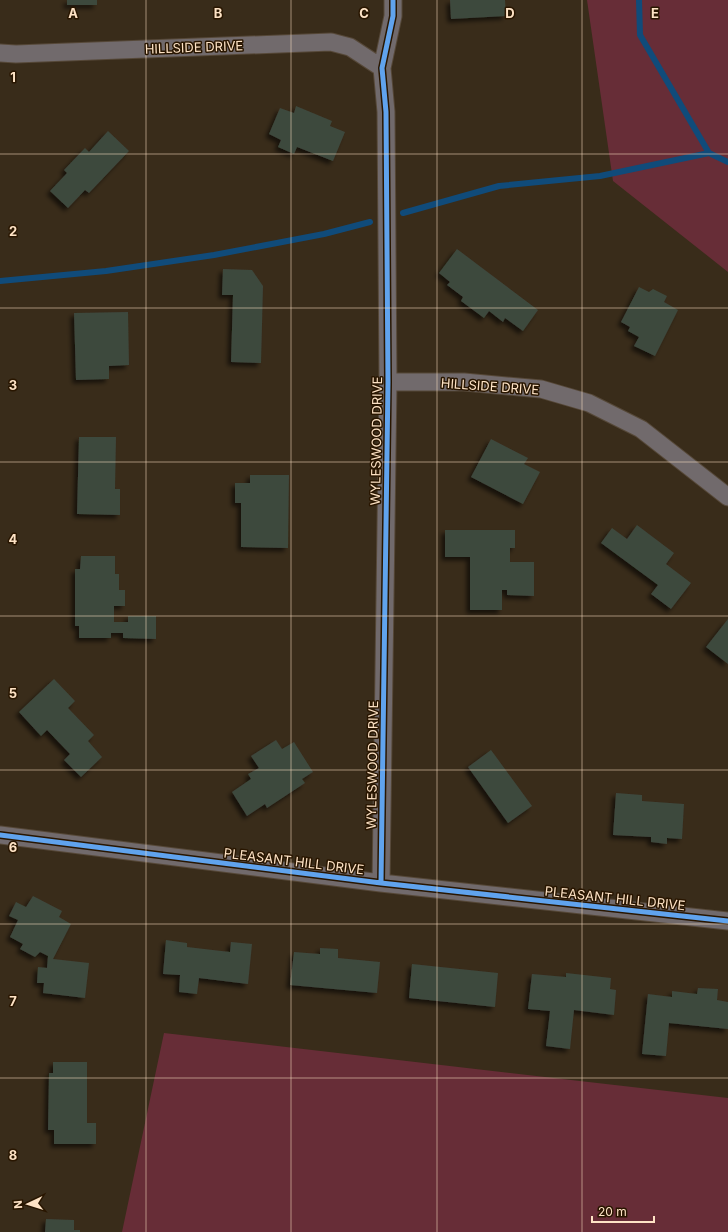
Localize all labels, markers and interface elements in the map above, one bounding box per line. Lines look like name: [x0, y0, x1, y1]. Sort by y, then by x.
text: A: [68, 5, 78, 21]
text: B: [214, 5, 223, 21]
text: C: [359, 5, 369, 21]
text: D: [505, 5, 515, 21]
text: E: [651, 5, 659, 21]
street label: HILLSIDE DRIVE: [144, 37, 244, 57]
text: 1: [10, 69, 16, 85]
text: 2: [9, 223, 17, 239]
street label: HILLSIDE DRIVE: [440, 375, 540, 397]
street label: WYLESWOOD DRIVE: [367, 376, 385, 506]
text: 3: [9, 377, 17, 393]
text: 4: [9, 531, 18, 547]
text: 5: [9, 685, 17, 701]
street label: WYLESWOOD DRIVE: [363, 700, 381, 830]
text: 6: [9, 839, 17, 855]
street label: PLEASANT HILL DRIVE: [223, 844, 365, 878]
street label: PLEASANT HILL DRIVE: [544, 883, 686, 913]
text: 7: [9, 993, 17, 1009]
text: 8: [9, 1147, 17, 1163]
north arrow: [8, 1184, 48, 1224]
scale bar: [592, 1198, 654, 1224]
text: N: [11, 1200, 25, 1209]
text: 20 m: [598, 1204, 627, 1219]

